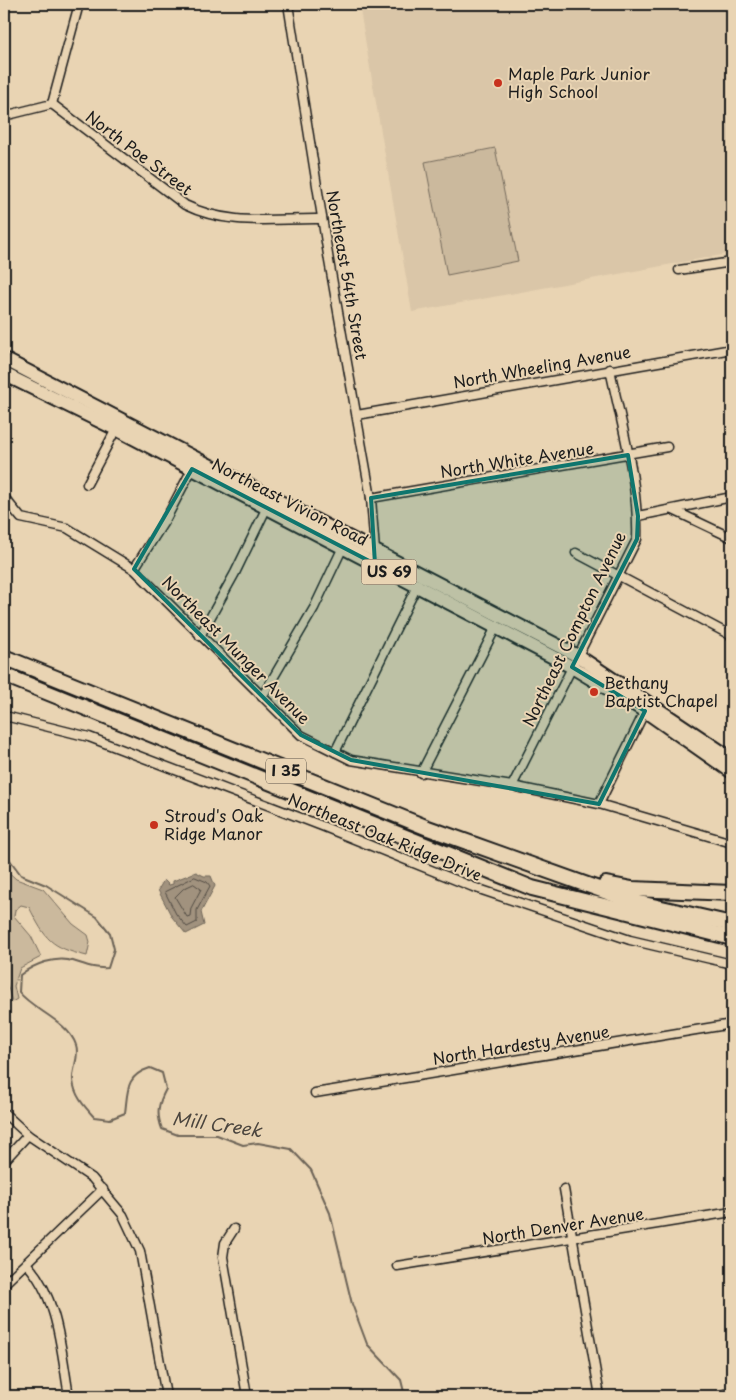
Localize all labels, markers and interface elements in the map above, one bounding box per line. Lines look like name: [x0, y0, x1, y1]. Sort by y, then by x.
place label: Maple Park Junior High School: [508, 61, 650, 103]
marker: Maple Park Junior High School: [492, 77, 504, 89]
street label: North Poe Street: [81, 104, 198, 201]
street label: Northeast 54th Street: [321, 188, 375, 362]
street label: North Wheeling Avenue: [451, 339, 633, 393]
street label: North White Avenue: [438, 435, 595, 483]
street label: Northeast Vivion Road: [208, 451, 373, 551]
street label: Northeast Compton Avenue: [515, 527, 631, 730]
road number: US 69: [362, 560, 416, 584]
street label: Northeast Munger Avenue: [157, 570, 316, 729]
place label: Bethany Baptist Chapel: [604, 670, 718, 712]
marker: Bethany Baptist Chapel: [588, 686, 600, 698]
road number: I 35: [266, 758, 306, 784]
street label: Northeast Oak Ridge Drive: [285, 786, 486, 886]
place label: Stroud's Oak Ridge Manor: [164, 803, 264, 845]
marker: Stroud's Oak Ridge Manor: [148, 819, 160, 831]
street label: North Hardesty Avenue: [431, 1018, 611, 1070]
water label: Mill Creek: [171, 1104, 265, 1143]
street label: North Denver Avenue: [480, 1200, 646, 1250]

